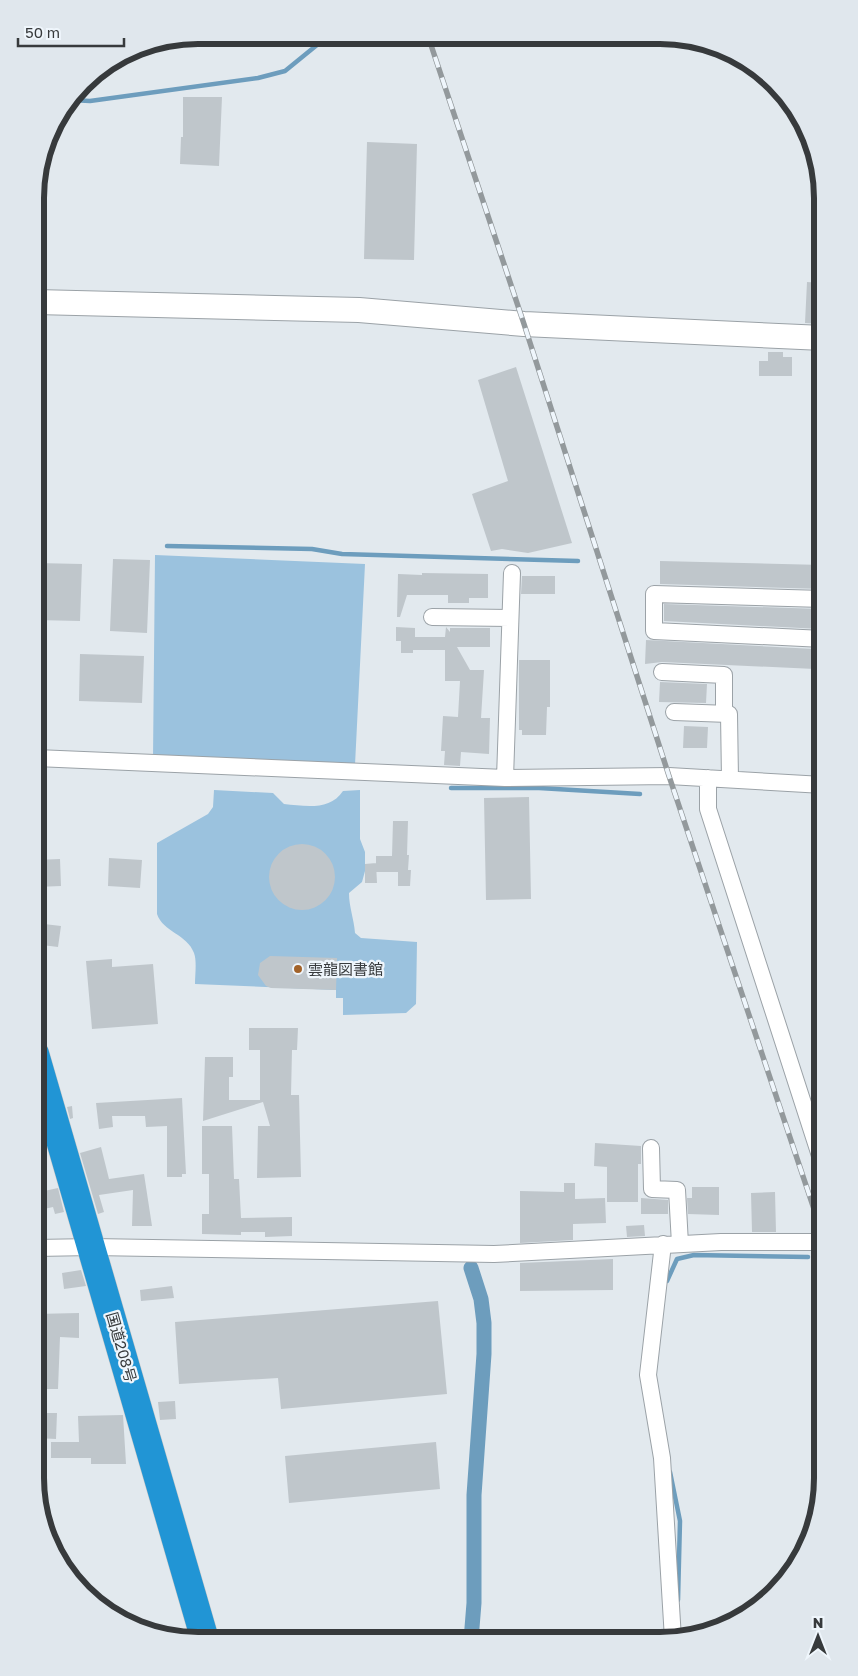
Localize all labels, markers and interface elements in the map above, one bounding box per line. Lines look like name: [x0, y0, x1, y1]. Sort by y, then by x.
scale bar: [18, 15, 124, 47]
text: 50 m: [25, 23, 60, 41]
place label: 雲龍図書館: [308, 960, 383, 978]
marker: 雲龍図書館: [292, 963, 304, 975]
street label: 国道208号: [103, 1310, 141, 1384]
north arrow: [793, 1611, 843, 1661]
text: N: [813, 1614, 823, 1631]

